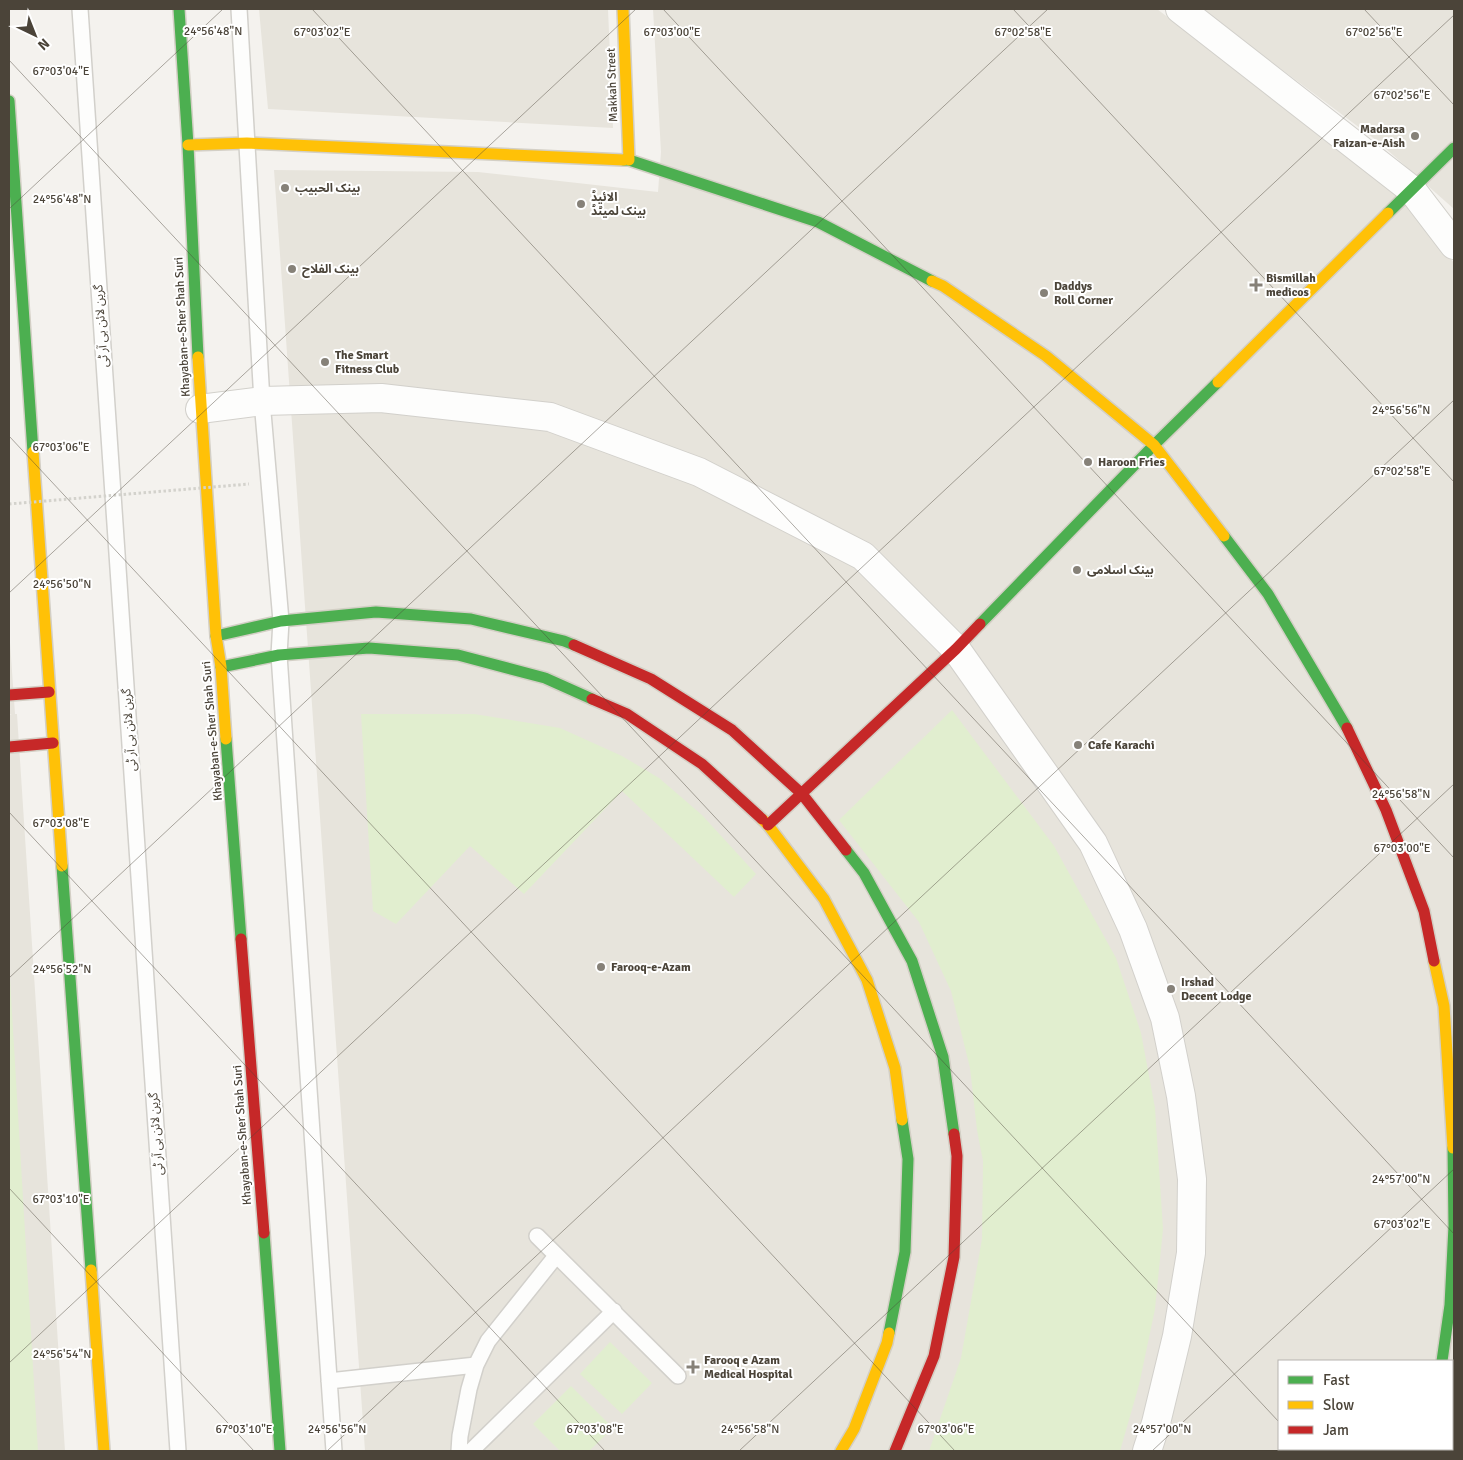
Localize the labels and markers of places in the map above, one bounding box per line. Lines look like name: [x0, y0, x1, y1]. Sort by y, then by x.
place label: Madarsa Faizan-e-Aish: [1333, 122, 1405, 151]
marker: Madarsa Faizan-e-Aish: [1409, 130, 1421, 142]
place label: بينک الحبيب: [295, 181, 360, 196]
marker: بينک الحبيب: [279, 182, 291, 194]
place label: الائیڈ بینک لمیٹڈ: [591, 189, 646, 219]
marker: الائیڈ بینک لمیٹڈ: [575, 198, 587, 210]
place label: بینک الفلاح: [302, 262, 359, 278]
marker: بینک الفلاح: [286, 263, 298, 275]
place label: Bismillah medicos: [1266, 271, 1316, 300]
place label: Daddys Roll Corner: [1054, 279, 1113, 308]
marker: Bismillah medicos: [1250, 279, 1262, 291]
marker: Daddys Roll Corner: [1038, 287, 1050, 299]
place label: The Smart Fitness Club: [335, 348, 400, 377]
marker: The Smart Fitness Club: [319, 356, 331, 368]
place label: Haroon Fries: [1098, 455, 1165, 470]
marker: Haroon Fries: [1082, 456, 1094, 468]
place label: بینک اسلامی: [1087, 563, 1154, 578]
marker: بینک اسلامی: [1071, 564, 1083, 576]
place label: Cafe Karachi: [1088, 738, 1154, 753]
marker: Cafe Karachi: [1072, 739, 1084, 751]
place label: Farooq-e-Azam: [611, 960, 691, 975]
marker: Farooq-e-Azam: [595, 961, 607, 973]
place label: Irshad Decent Lodge: [1181, 975, 1252, 1004]
marker: Irshad Decent Lodge: [1165, 983, 1177, 995]
place label: Farooq e Azam Medical Hospital: [704, 1353, 793, 1382]
marker: Farooq e Azam Medical Hospital: [686, 1360, 700, 1374]

